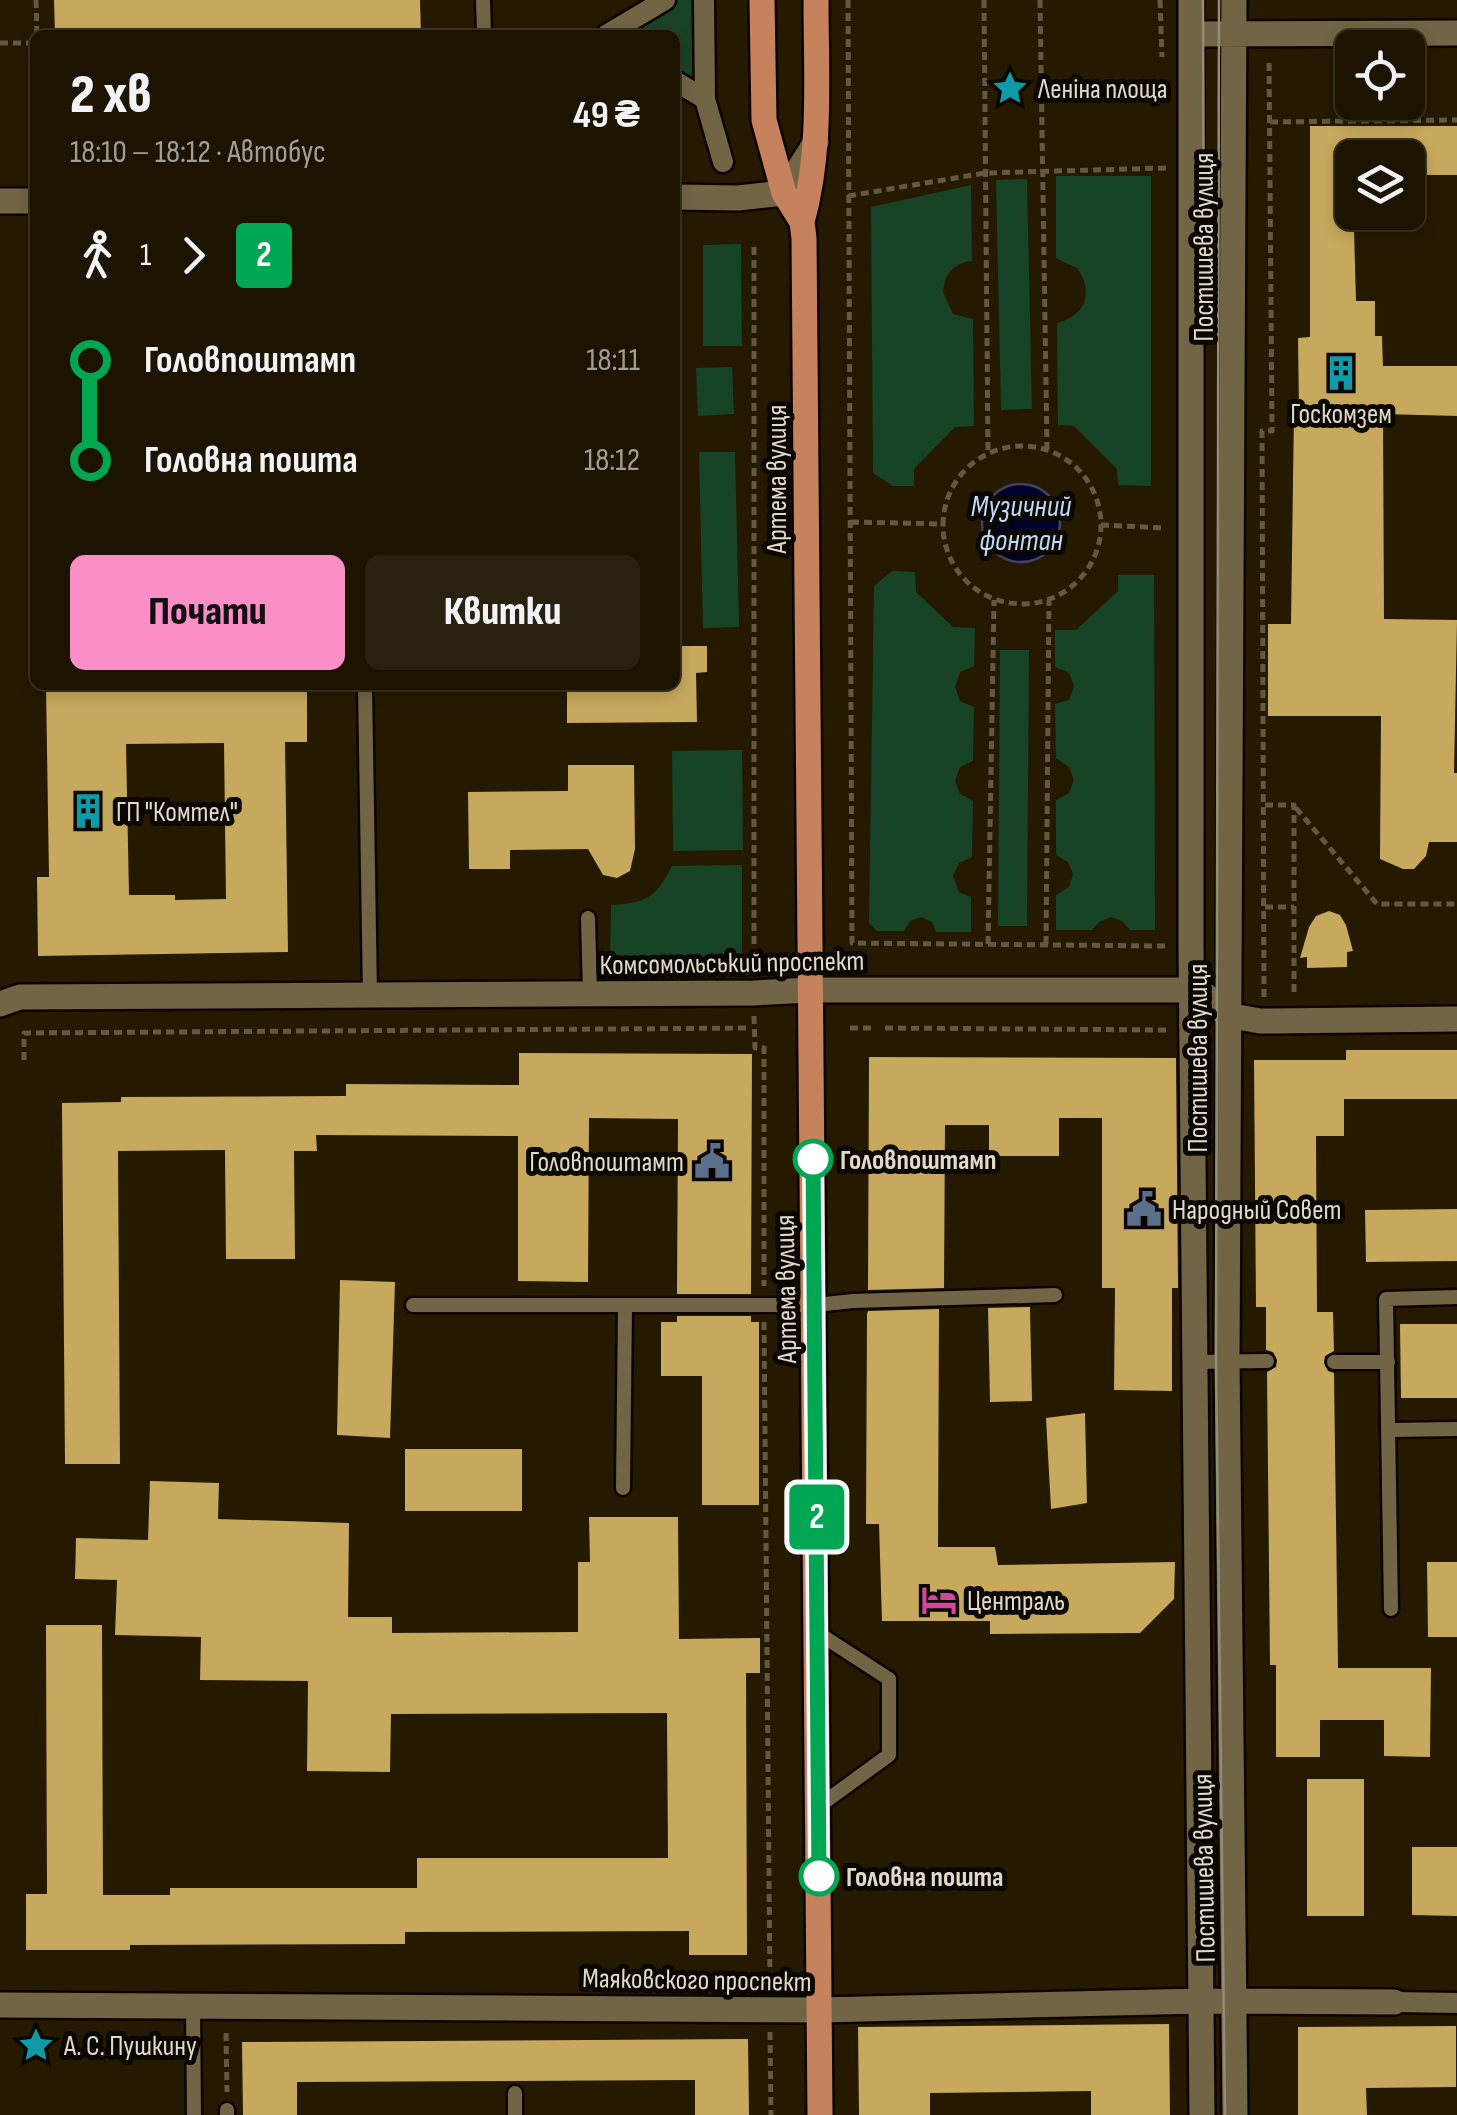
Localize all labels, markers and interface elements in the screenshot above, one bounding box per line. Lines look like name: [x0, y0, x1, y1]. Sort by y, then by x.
map controls: [1335, 30, 1425, 230]
button: locate: [1335, 30, 1425, 120]
text: 2 хв: [70, 62, 152, 129]
place icon: Леніна площа: [991, 69, 1029, 107]
place label: Леніна площа: [1037, 73, 1168, 106]
text: 49 ₴: [573, 93, 640, 138]
text: 18:10 – 18:12 · Автобус: [70, 133, 326, 172]
button: layers: [1335, 140, 1425, 230]
street label: Постишева вулиця: [1188, 153, 1221, 341]
icon: walk: [70, 228, 125, 283]
icon: forward: [166, 228, 221, 283]
text: 2: [256, 234, 272, 277]
text: 1: [140, 236, 151, 275]
text: Головпоштамп: [144, 338, 356, 383]
text: 18:11: [586, 341, 640, 380]
building icon: Госкомзем: [1322, 354, 1360, 392]
place label: Госкомзем: [1290, 398, 1392, 431]
street label: Артема вулиця: [761, 405, 794, 554]
text: Головна пошта: [144, 438, 358, 483]
text: 18:12: [584, 441, 640, 480]
water label: Музичний фонтан: [971, 489, 1072, 559]
button: Почати: [70, 555, 345, 670]
button: Квитки: [365, 555, 640, 670]
building icon: ГП "Комтел": [69, 792, 107, 830]
place label: ГП "Комтел": [116, 796, 238, 829]
street label: Комсомольський проспект: [599, 945, 865, 982]
street label: Постишева вулиця: [1182, 964, 1215, 1152]
marker: Головпоштамп: [794, 1140, 832, 1178]
public building icon: Головпоштамт: [693, 1142, 731, 1180]
place label: Головпоштамп: [840, 1144, 996, 1177]
place label: Головпоштамт: [529, 1146, 684, 1179]
public building icon: Народный Совет: [1125, 1190, 1163, 1228]
place label: Народный Совет: [1172, 1194, 1341, 1227]
street label: Артема вулиця: [769, 1214, 804, 1365]
line badge: 2: [784, 1484, 850, 1550]
text: 2: [809, 1496, 825, 1539]
hotel icon: Централь: [920, 1581, 958, 1619]
place label: Централь: [967, 1585, 1065, 1618]
street label: Постишева вулиця: [1186, 1773, 1223, 1963]
marker: Головна пошта: [800, 1857, 838, 1895]
place label: Головна пошта: [846, 1861, 1004, 1894]
street label: Маяковского проспект: [582, 1962, 812, 1999]
place icon: А. С. Пушкину: [17, 2026, 55, 2064]
place label: А. С. Пушкину: [63, 2030, 197, 2063]

